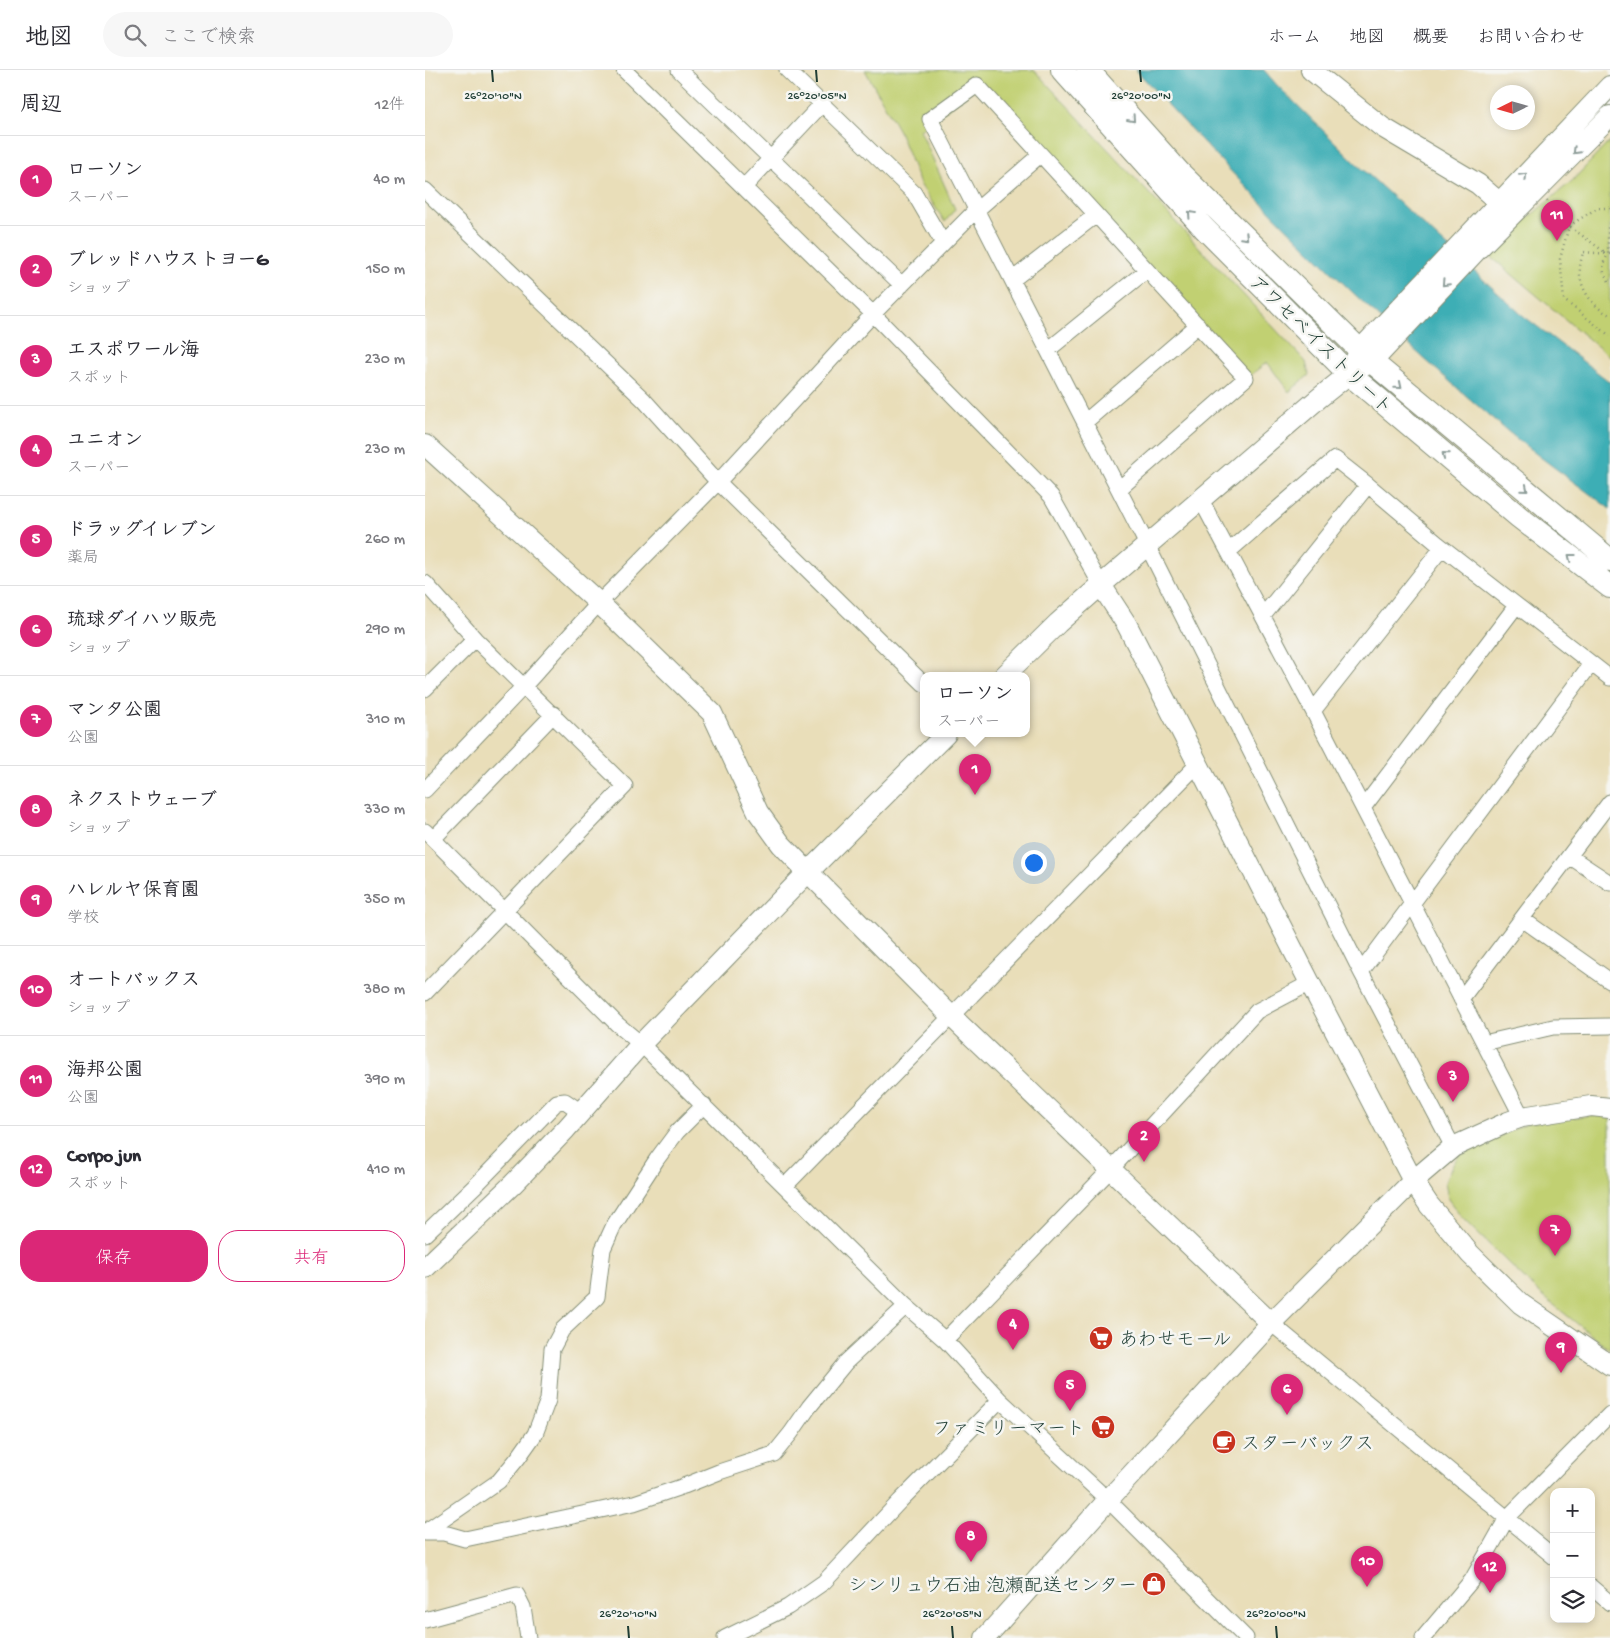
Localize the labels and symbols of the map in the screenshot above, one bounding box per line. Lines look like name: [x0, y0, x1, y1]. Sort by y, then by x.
north arrow: [1490, 85, 1535, 130]
text: 26°20'10"N: [464, 90, 522, 104]
text: 26°20'05"N: [787, 90, 847, 104]
text: 26°20'00"N: [1111, 90, 1171, 104]
one-way arrow: [1127, 114, 1136, 123]
one-way arrow: [1572, 145, 1581, 154]
one-way arrow: [1518, 173, 1527, 182]
pin: 11: [1541, 200, 1573, 241]
one-way arrow: [1188, 211, 1197, 220]
one-way arrow: [1239, 231, 1248, 240]
street label: アワセベイストリート: [1243, 272, 1396, 421]
one-way arrow: [1442, 278, 1451, 287]
one-way arrow: [1394, 380, 1403, 389]
one-way arrow: [1442, 453, 1451, 461]
one-way arrow: [1519, 484, 1528, 493]
one-way arrow: [1568, 554, 1577, 563]
pin: 1: [959, 754, 991, 795]
your location: [1021, 850, 1047, 876]
pin: 3: [1437, 1061, 1469, 1102]
pin: 2: [1128, 1121, 1160, 1162]
pin: 7: [1539, 1215, 1571, 1256]
pin: 4: [997, 1309, 1029, 1350]
supermarket icon: あわせモール: [1088, 1325, 1114, 1351]
place label: あわせモール: [1119, 1330, 1232, 1353]
pin: 9: [1545, 1332, 1577, 1373]
pin: 5: [1054, 1370, 1086, 1411]
pin: 6: [1271, 1374, 1303, 1415]
supermarket icon: ファミリーマート: [1090, 1414, 1116, 1440]
place label: ファミリーマート: [933, 1419, 1085, 1442]
cafe icon: スターバックス: [1211, 1429, 1237, 1455]
place label: スターバックス: [1241, 1434, 1374, 1457]
pin: 8: [955, 1521, 987, 1562]
pin: 10: [1351, 1546, 1383, 1587]
pin: 12: [1474, 1552, 1506, 1593]
shop icon: シンリュウ石油 泡瀬配送センター: [1141, 1571, 1167, 1597]
place label: シンリュウ石油 泡瀬配送センター: [848, 1575, 1137, 1599]
text: 26°20'10"N: [599, 1608, 657, 1622]
text: 26°20'05"N: [922, 1608, 982, 1622]
text: 26°20'00"N: [1246, 1608, 1306, 1622]

